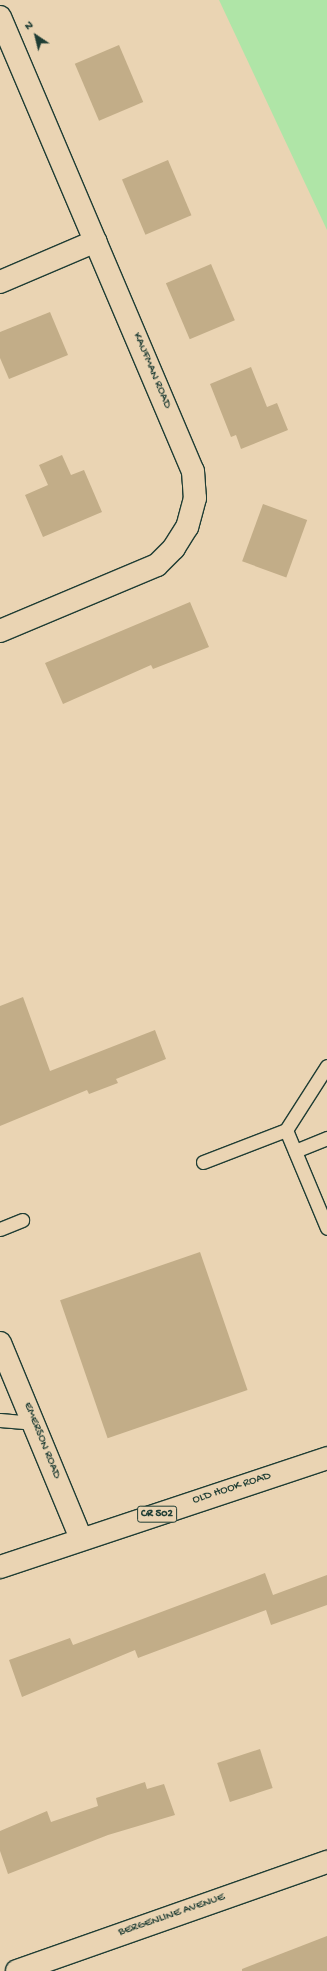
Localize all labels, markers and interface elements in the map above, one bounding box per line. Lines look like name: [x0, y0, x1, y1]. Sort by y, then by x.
north arrow: [16, 16, 56, 56]
text: N: [23, 19, 36, 33]
street label: KAUFMAN ROAD: [128, 331, 174, 411]
street label: EMERSON ROAD: [19, 1401, 63, 1481]
street label: OLD HOOK ROAD: [191, 1470, 273, 1508]
road number: CR 502: [137, 1505, 177, 1523]
street label: BERGENLINE AVENUE: [117, 1891, 227, 1941]

